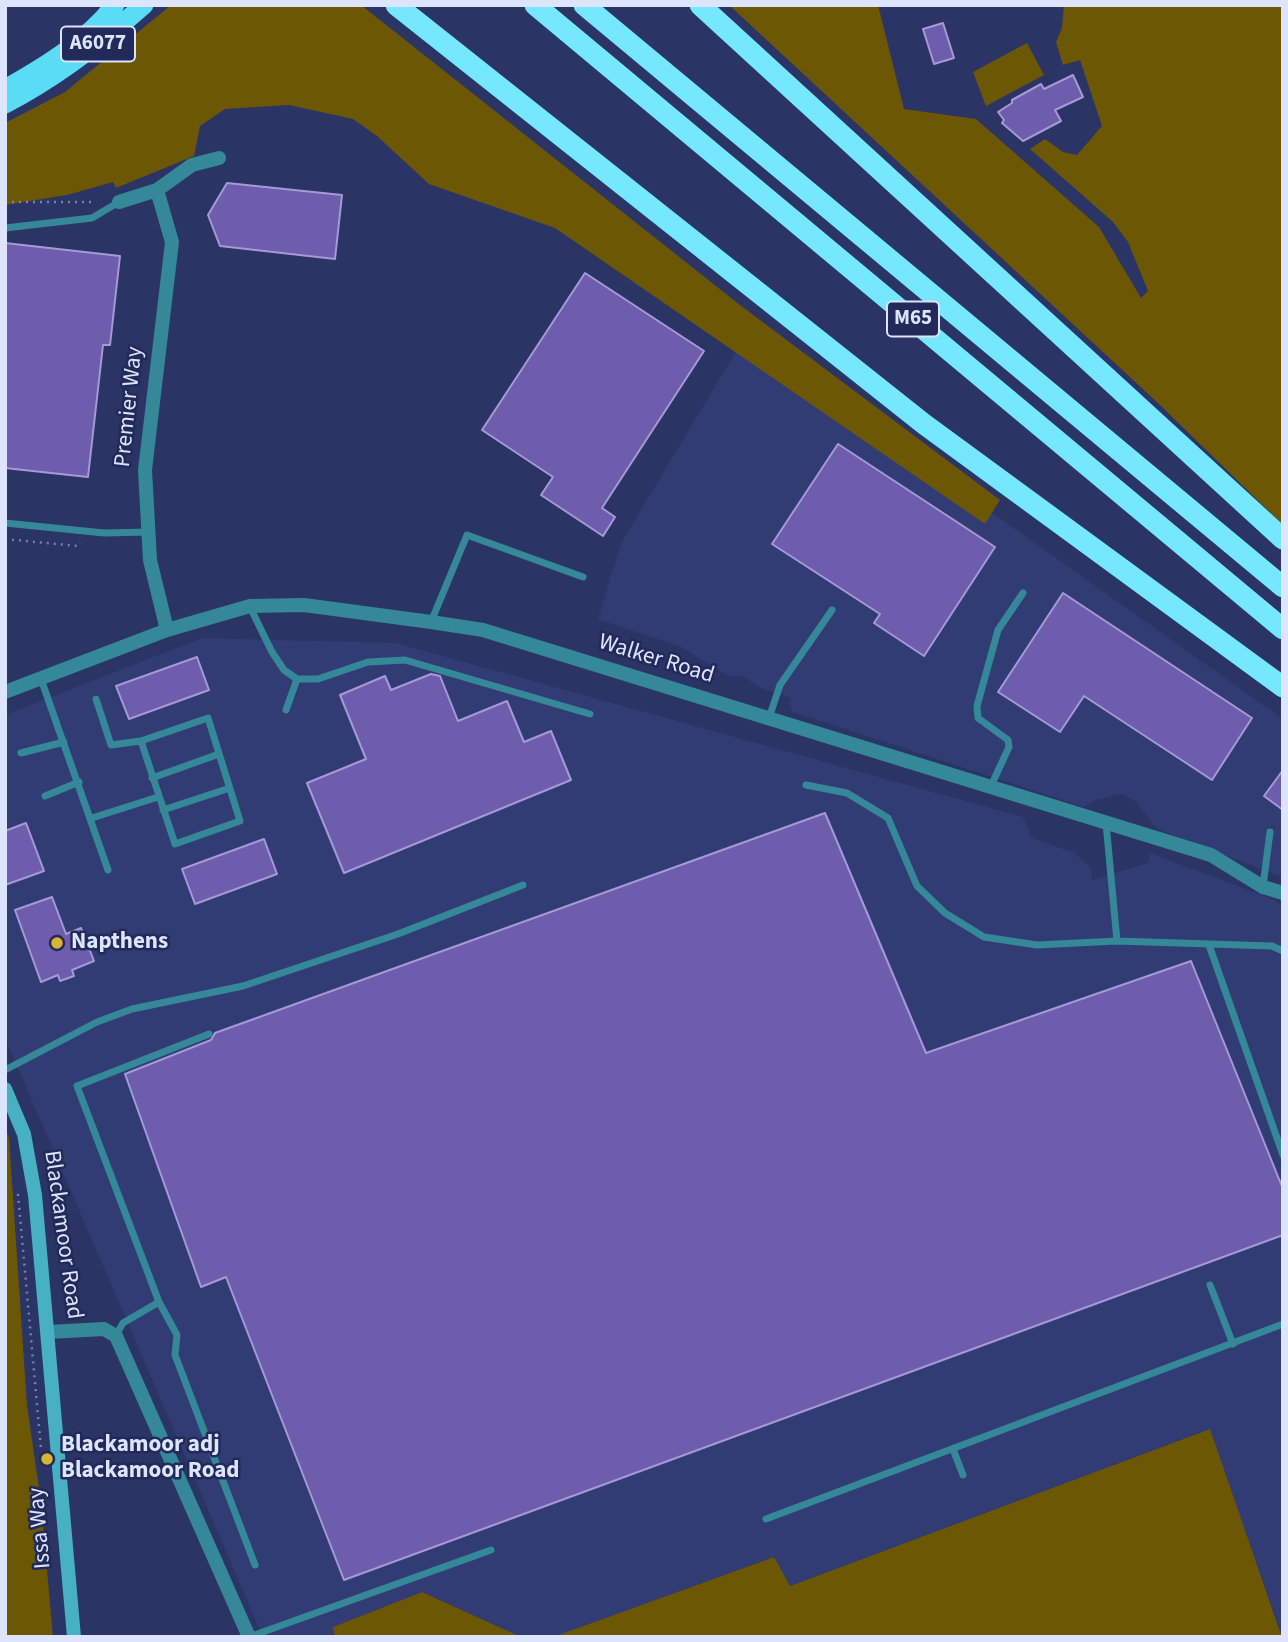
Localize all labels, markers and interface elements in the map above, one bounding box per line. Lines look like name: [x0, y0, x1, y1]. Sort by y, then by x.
road number: A6077: [61, 26, 135, 61]
road number: M65: [887, 302, 939, 336]
street label: Premier Way: [110, 345, 150, 469]
street label: Walker Road: [595, 629, 717, 691]
place label: Napthens: [71, 929, 168, 957]
marker: Napthens: [49, 935, 65, 951]
street label: Blackamoor Road: [36, 1149, 88, 1321]
place label: Blackamoor adj Blackamoor Road: [61, 1432, 240, 1486]
marker: Blackamoor adj Blackamoor Road: [39, 1451, 55, 1467]
street label: Issa Way: [24, 1486, 58, 1570]

